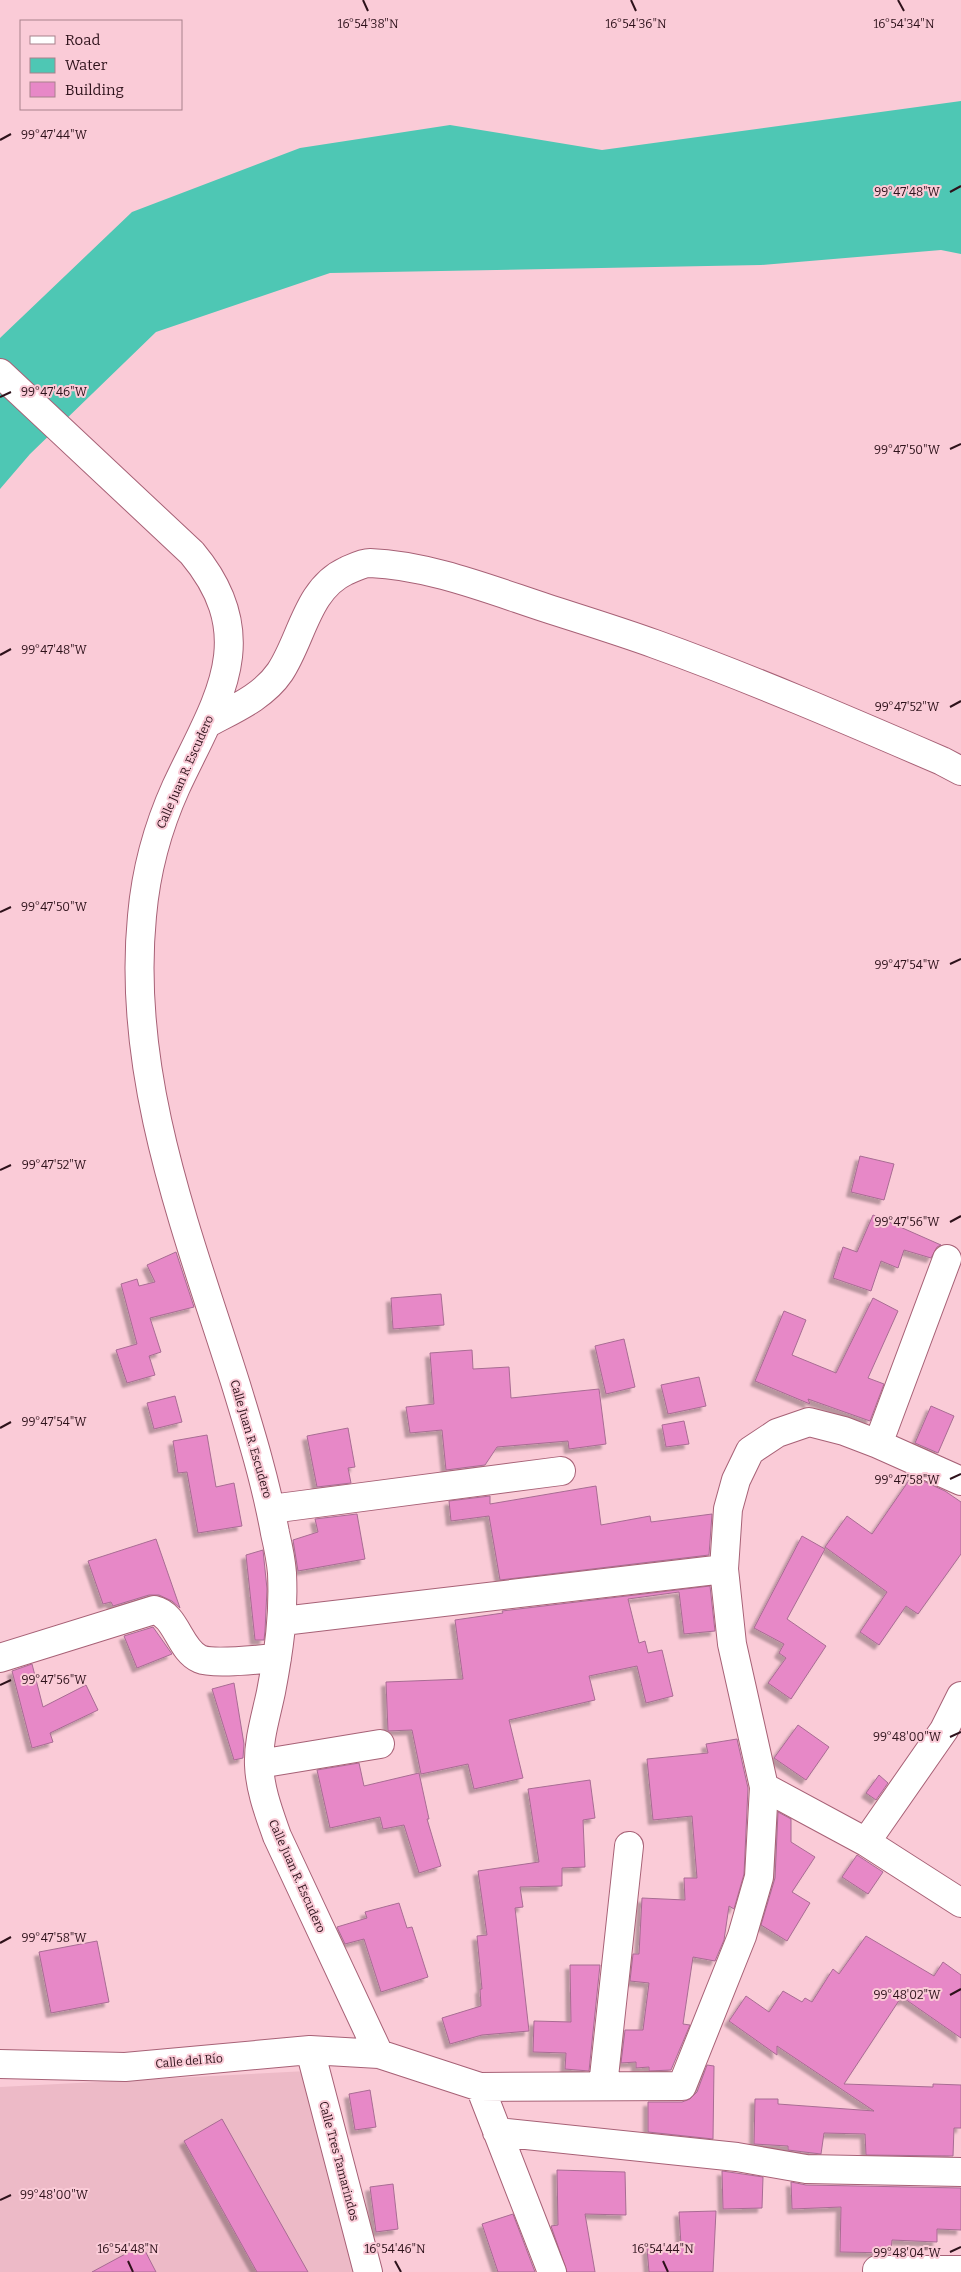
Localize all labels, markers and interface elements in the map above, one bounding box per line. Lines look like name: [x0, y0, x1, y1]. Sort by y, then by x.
text: 16°54'38"N: [338, 17, 399, 31]
text: 16°54'36"N: [605, 17, 667, 31]
text: 16°54'34"N: [873, 17, 935, 31]
legend: [20, 20, 182, 110]
text: Road: [65, 31, 100, 49]
text: Water: [65, 56, 108, 74]
text: Building: [65, 81, 124, 99]
text: 99°47'44"W: [21, 128, 88, 142]
text: 99°47'48"W: [874, 185, 941, 199]
text: 99°47'46"W: [21, 385, 88, 399]
text: 99°47'50"W: [874, 443, 941, 457]
text: 99°47'48"W: [21, 643, 88, 657]
text: 99°47'52"W: [875, 700, 940, 714]
street label: Calle Juan R. Escudero: [154, 713, 216, 831]
text: 99°47'50"W: [21, 900, 88, 914]
text: 99°47'54"W: [874, 958, 940, 972]
text: 99°47'52"W: [22, 1158, 87, 1172]
text: 99°47'56"W: [874, 1215, 940, 1229]
street label: Calle Juan R. Escudero: [227, 1378, 275, 1500]
text: 99°47'54"W: [21, 1415, 87, 1429]
text: 99°47'58"W: [874, 1473, 940, 1487]
text: 99°47'56"W: [21, 1673, 87, 1687]
text: 99°48'00"W: [873, 1730, 942, 1744]
street label: Calle Juan R. Escudero: [266, 1817, 328, 1935]
text: 99°47'58"W: [21, 1931, 87, 1945]
text: 99°48'02"W: [873, 1988, 941, 2002]
street label: Calle del Río: [155, 2051, 223, 2071]
street label: Calle Tres Tamarindos: [316, 2100, 362, 2223]
text: 99°48'00"W: [20, 2188, 89, 2202]
text: 16°54'48"N: [97, 2242, 159, 2256]
text: 16°54'46"N: [364, 2242, 426, 2256]
text: 16°54'44"N: [632, 2242, 694, 2256]
text: 99°48'04"W: [873, 2246, 941, 2260]

